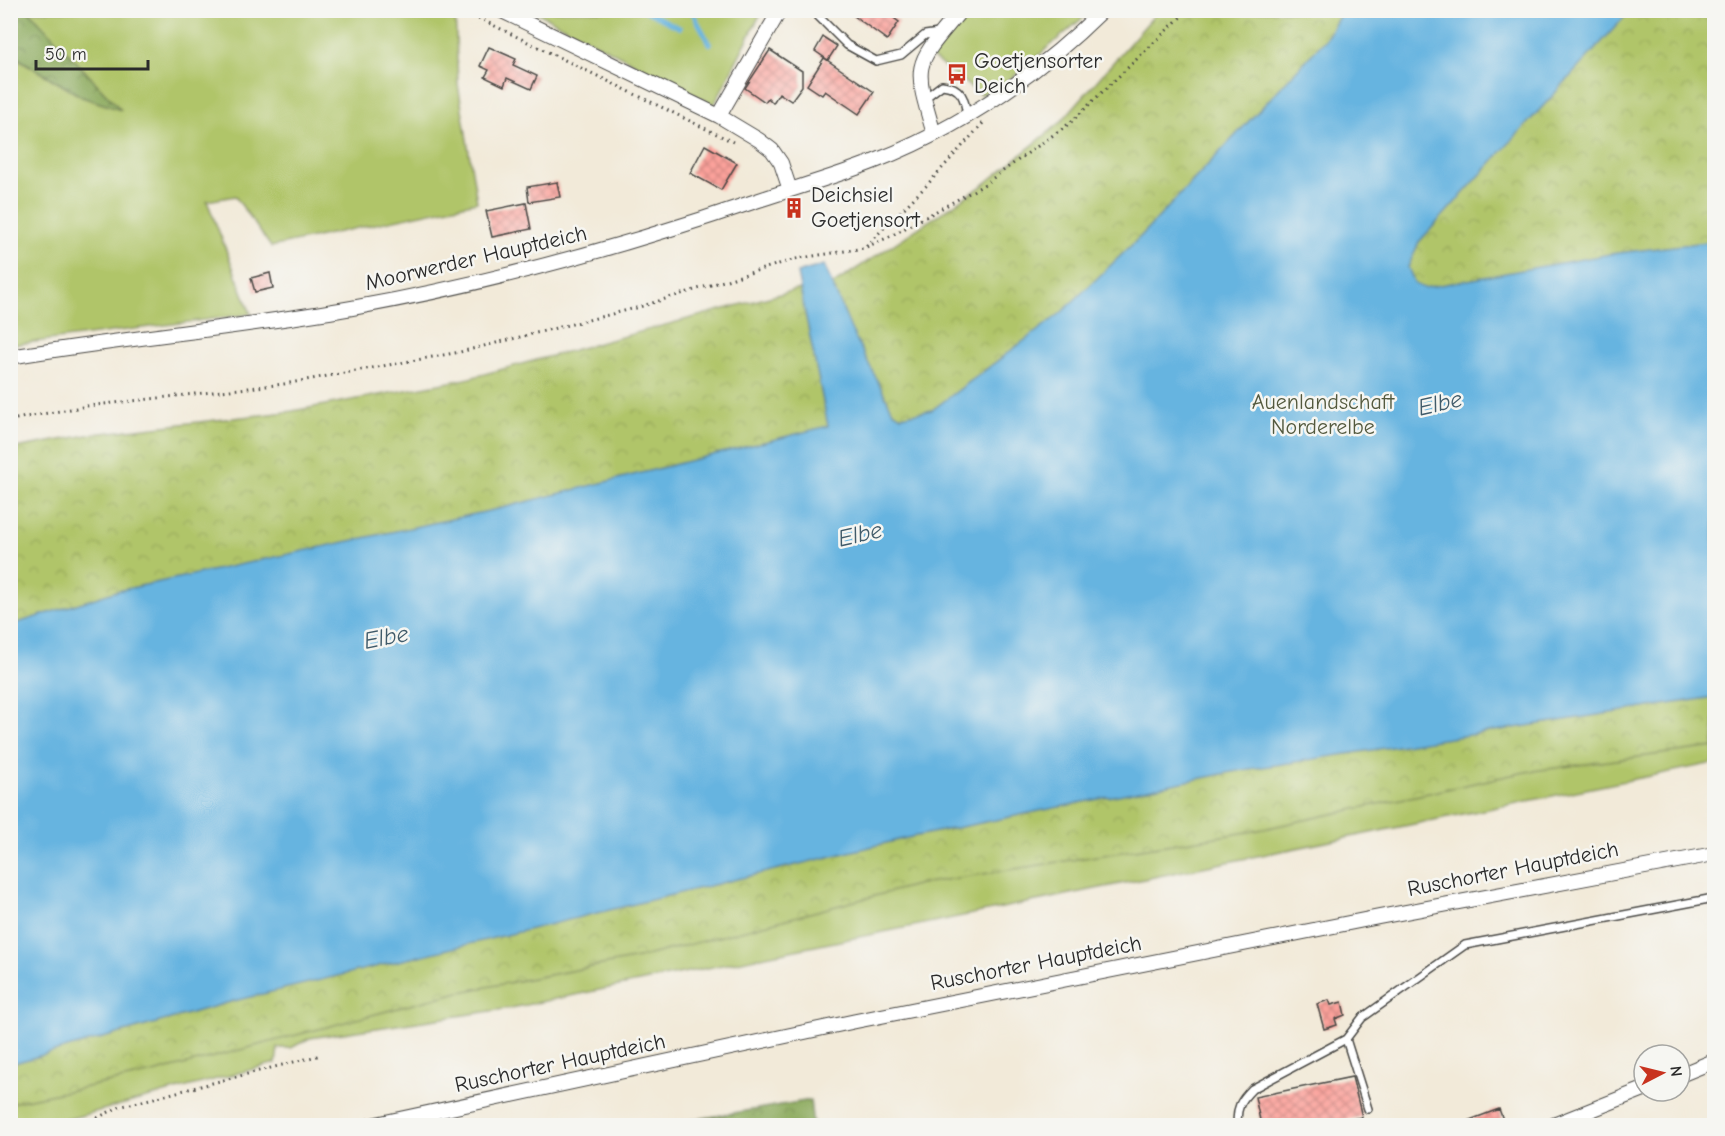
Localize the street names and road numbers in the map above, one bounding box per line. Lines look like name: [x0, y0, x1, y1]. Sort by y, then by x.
street label: Moorwerder Hauptdeich: [363, 220, 589, 296]
street label: Ruschorter Hauptdeich: [1405, 836, 1621, 902]
street label: Ruschorter Hauptdeich: [928, 930, 1144, 996]
street label: Ruschorter Hauptdeich: [452, 1028, 668, 1098]

